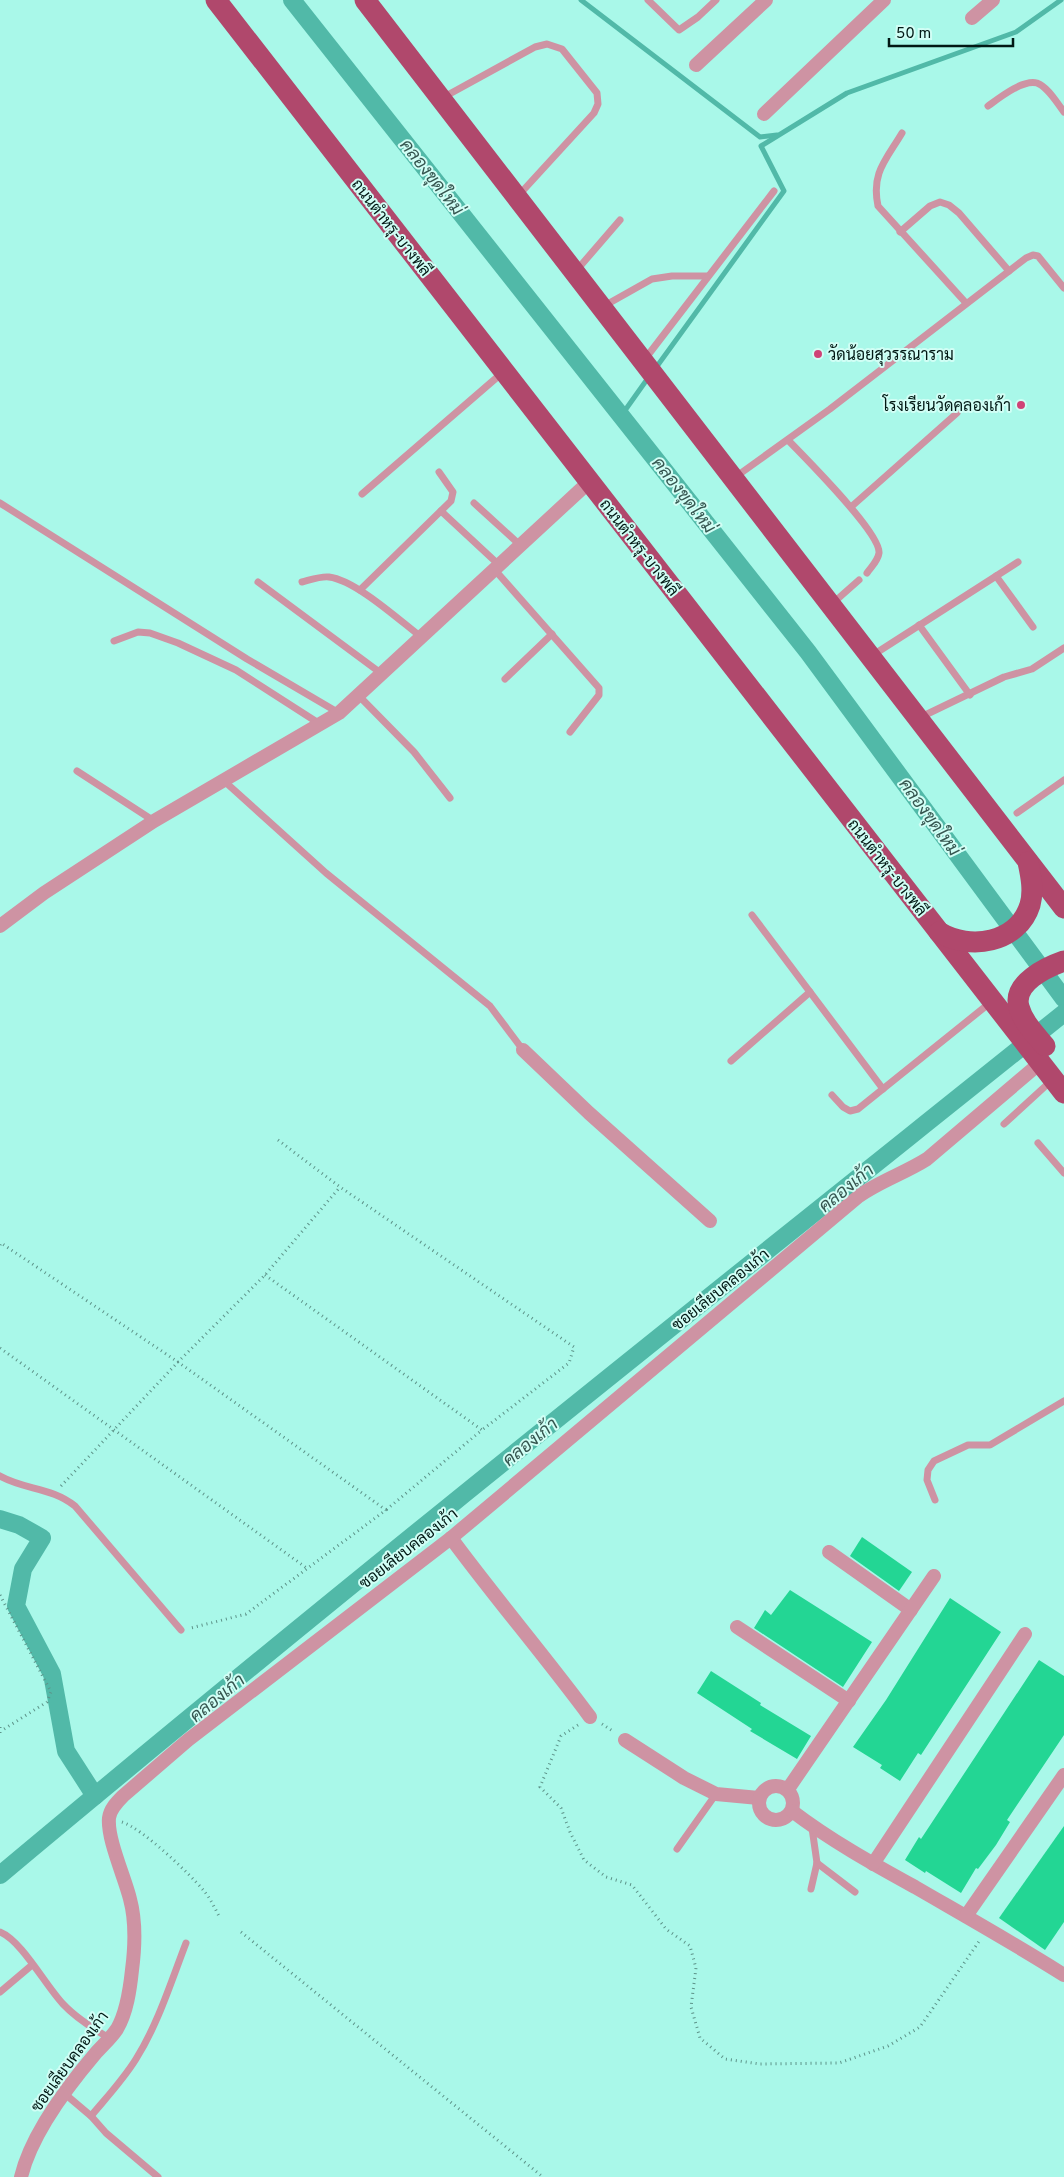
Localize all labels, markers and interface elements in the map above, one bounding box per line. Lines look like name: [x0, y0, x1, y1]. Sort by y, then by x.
scale bar: [889, 15, 1013, 47]
text: 50 m: [896, 25, 931, 44]
water label: คลองขุดใหม่: [394, 133, 471, 222]
street label: ถนนตำหรุ-บางพลี: [346, 174, 437, 281]
place label: วัดน้อยสุวรรณาราม: [828, 344, 954, 366]
marker: วัดน้อยสุวรรณาราม: [812, 348, 824, 360]
place label: โรงเรียนวัดคลองเก้า: [882, 394, 1011, 417]
marker: โรงเรียนวัดคลองเก้า: [1015, 399, 1027, 411]
water label: คลองขุดใหม่: [646, 451, 723, 540]
street label: ถนนตำหรุ-บางพลี: [594, 494, 685, 601]
water label: คลองขุดใหม่: [893, 773, 968, 862]
street label: ถนนตำหรุ-บางพลี: [842, 814, 933, 921]
water label: คลองเก้า: [813, 1158, 880, 1218]
street label: ซอยเลียบคลองเก้า: [667, 1243, 774, 1336]
water label: คลองเก้า: [497, 1412, 564, 1472]
street label: ซอยเลียบคลองเก้า: [354, 1503, 463, 1594]
water label: คลองเก้า: [184, 1668, 251, 1728]
street label: ซอยเลียบคลองเก้า: [25, 2006, 114, 2116]

